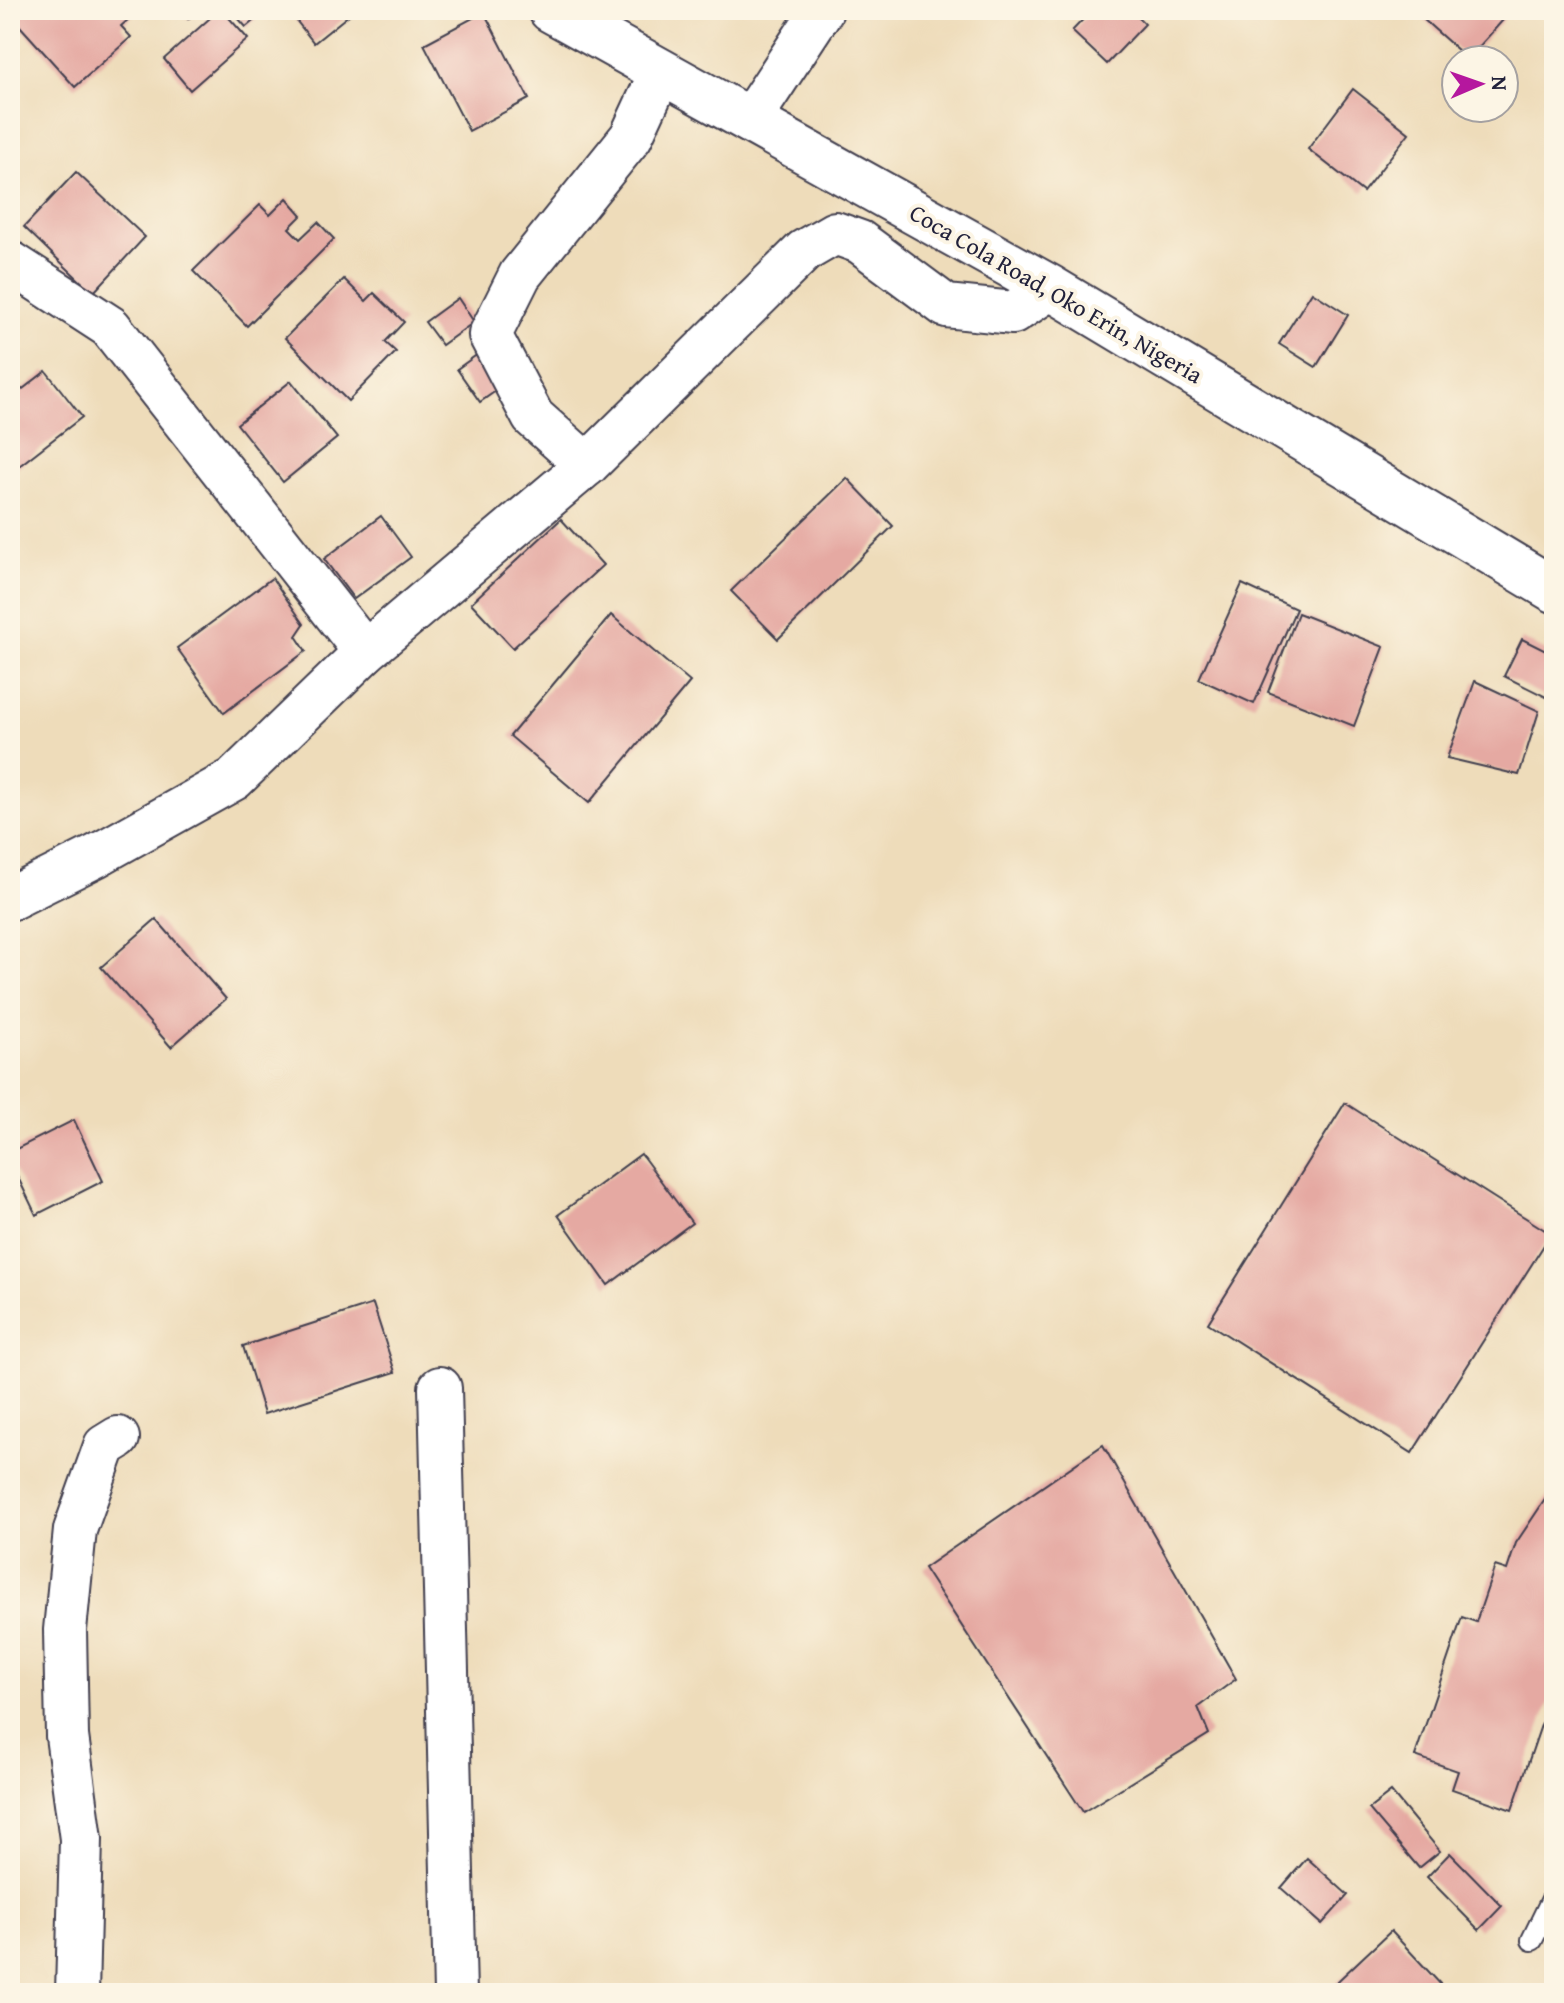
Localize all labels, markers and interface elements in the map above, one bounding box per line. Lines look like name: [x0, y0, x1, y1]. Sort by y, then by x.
north arrow: [1440, 44, 1520, 124]
text: N: [1484, 75, 1516, 91]
street label: Coca Cola Road, Oko Erin, Nigeria: [903, 195, 1210, 392]

